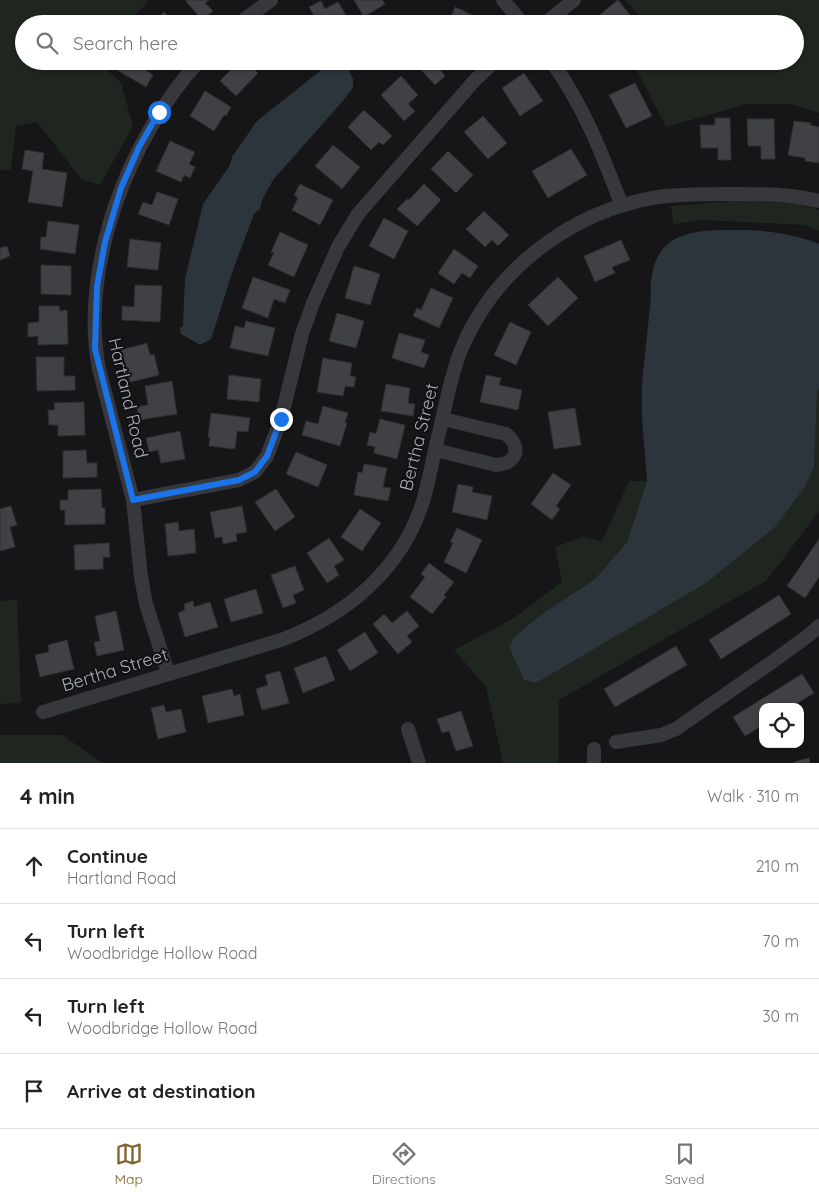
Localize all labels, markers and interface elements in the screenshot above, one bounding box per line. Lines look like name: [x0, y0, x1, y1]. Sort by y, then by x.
search box: [15, 15, 804, 70]
icon: search: [33, 29, 61, 57]
text: Search here: [73, 31, 178, 55]
route start: [148, 101, 171, 124]
street label: Hartland Road: [103, 335, 154, 460]
street label: Bertha Street: [394, 381, 443, 493]
route end: [270, 408, 293, 431]
street label: Bertha Street: [59, 642, 171, 697]
map controls: [759, 703, 804, 748]
button: locate: [759, 703, 804, 748]
text: 4 min: [20, 783, 75, 809]
text: Walk · 310 m: [707, 786, 799, 806]
text: Continue: [67, 844, 148, 868]
icon: ahead: [20, 852, 48, 880]
text: 210 m: [756, 856, 799, 876]
text: Hartland Road: [67, 868, 176, 888]
text: Turn left: [67, 919, 145, 943]
icon: left: [20, 927, 48, 955]
text: 70 m: [762, 931, 799, 951]
text: Woodbridge Hollow Road: [67, 943, 257, 963]
text: Turn left: [67, 994, 145, 1018]
icon: left: [20, 1002, 48, 1030]
text: 30 m: [762, 1006, 799, 1026]
text: Woodbridge Hollow Road: [67, 1018, 257, 1038]
icon: arrive: [20, 1077, 48, 1105]
text: Arrive at destination: [67, 1079, 256, 1103]
tab: Map: [114, 1140, 143, 1188]
tab: Directions: [372, 1140, 436, 1188]
tab: Saved: [665, 1140, 705, 1188]

